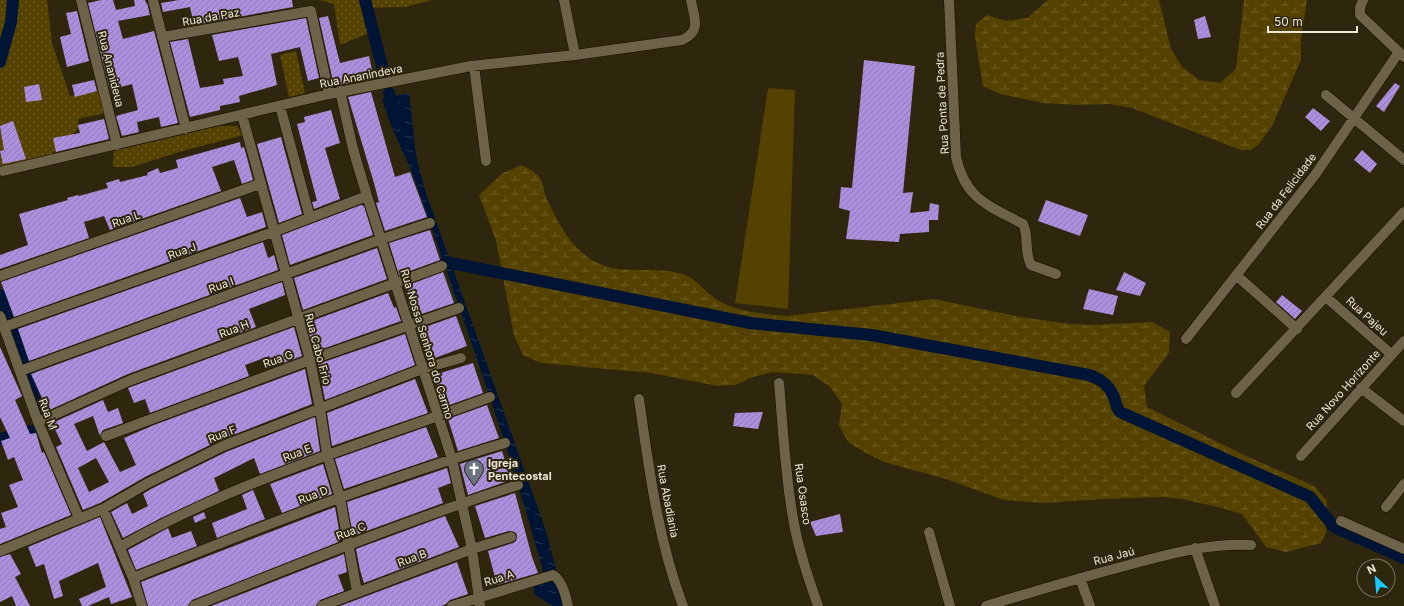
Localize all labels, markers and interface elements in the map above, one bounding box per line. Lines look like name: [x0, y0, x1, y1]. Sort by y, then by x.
street label: Rua da Paz: [181, 5, 241, 29]
scale bar: [1268, 8, 1357, 34]
text: 50 m: [1274, 14, 1303, 29]
street label: Rua Ananideua: [95, 29, 127, 109]
street label: Rua Ponta de Pedra: [932, 51, 952, 155]
street label: Rua Ananindeva: [318, 61, 404, 91]
street label: Rua da Felicidade: [1253, 150, 1319, 232]
street label: Rua L: [110, 207, 142, 231]
street label: Rua J: [166, 239, 198, 263]
street label: Rua Nossa Senhora do Carmo: [397, 267, 457, 421]
street label: Rua I: [206, 274, 236, 296]
street label: Rua Pajeu: [1343, 294, 1391, 338]
street label: Rua Cabo Frio: [302, 312, 334, 387]
street label: Rua H: [217, 317, 251, 341]
street label: Rua G: [261, 347, 295, 371]
street label: Rua Novo Horizonte: [1303, 347, 1383, 433]
street label: Rua M: [36, 396, 60, 432]
street label: Rua F: [206, 422, 238, 446]
street label: Rua E: [281, 441, 313, 465]
place label: Igreja Pentecostal: [488, 456, 552, 483]
church icon: Igreja Pentecostal: [463, 458, 485, 486]
street label: Rua Osasco: [792, 462, 814, 526]
street label: Rua Abadiania: [654, 463, 682, 539]
street label: Rua D: [296, 483, 330, 507]
street label: Rua C: [334, 519, 368, 543]
street label: Rua Jaú: [1092, 544, 1136, 568]
street label: Rua B: [395, 546, 429, 570]
north arrow: [1356, 558, 1396, 598]
text: N: [1365, 561, 1378, 577]
street label: Rua A: [482, 567, 516, 589]

